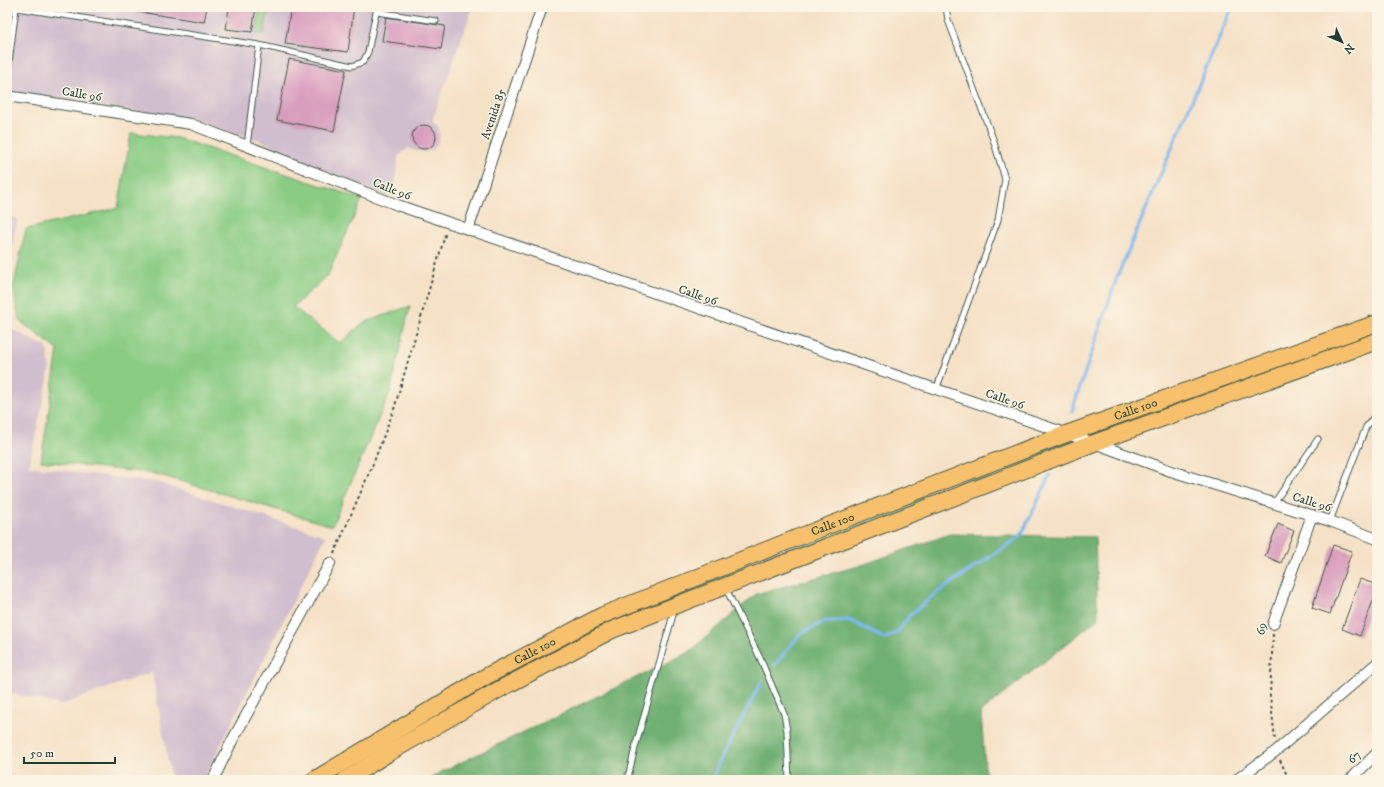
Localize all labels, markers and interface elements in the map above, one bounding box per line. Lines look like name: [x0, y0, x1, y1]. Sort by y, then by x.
north arrow: [1322, 22, 1362, 62]
text: N: [1340, 40, 1357, 56]
street label: Calle 96: [61, 84, 104, 105]
street label: Avenida 85: [478, 87, 509, 141]
street label: Calle 96: [370, 175, 414, 204]
street label: Calle 96: [676, 282, 720, 309]
street label: Calle 96: [983, 386, 1027, 413]
street label: Calle 100: [1112, 395, 1160, 424]
street label: Calle 96: [1291, 489, 1334, 516]
street label: Calle 100: [809, 509, 857, 540]
street label: 69: [1253, 622, 1270, 636]
street label: Calle 100: [512, 634, 559, 668]
scale bar: [24, 739, 115, 765]
text: 50 m: [30, 746, 54, 761]
street label: 67: [1345, 748, 1364, 767]

